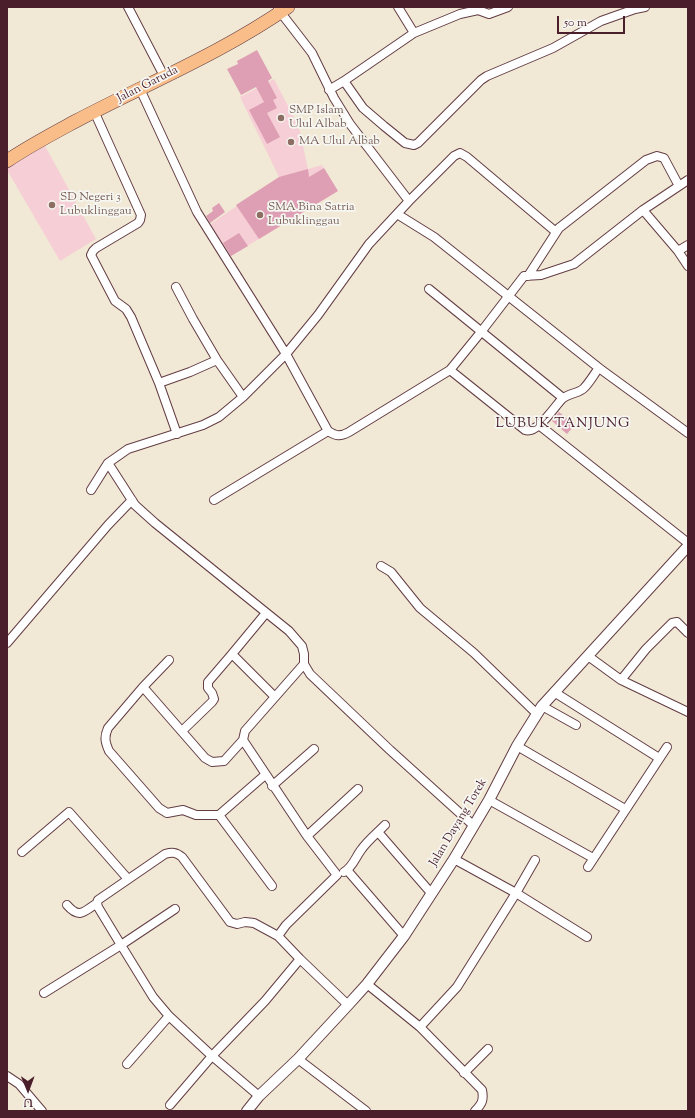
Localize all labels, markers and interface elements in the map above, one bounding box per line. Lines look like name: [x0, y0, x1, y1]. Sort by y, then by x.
scale bar: [559, 8, 627, 34]
text: 50 m: [564, 14, 587, 32]
street label: Jalan Garuda: [115, 64, 181, 106]
place label: SMP Islam Ulul Albab: [289, 104, 347, 132]
marker: SMP Islam Ulul Albab: [276, 113, 286, 123]
place label: MA Ulul Albab: [299, 135, 380, 149]
marker: MA Ulul Albab: [286, 137, 296, 147]
place label: SD Negeri 3 Lubuklinggau: [60, 191, 132, 219]
marker: SD Negeri 3 Lubuklinggau: [47, 200, 57, 210]
place label: SMA Bina Satria Lubuklinggau: [268, 201, 355, 229]
marker: SMA Bina Satria Lubuklinggau: [255, 210, 265, 220]
district label: LUBUK TANJUNG: [495, 417, 631, 433]
street label: Jalan Dayang Torek: [427, 777, 491, 869]
north arrow: [8, 1070, 48, 1110]
text: U: [24, 1094, 33, 1110]

